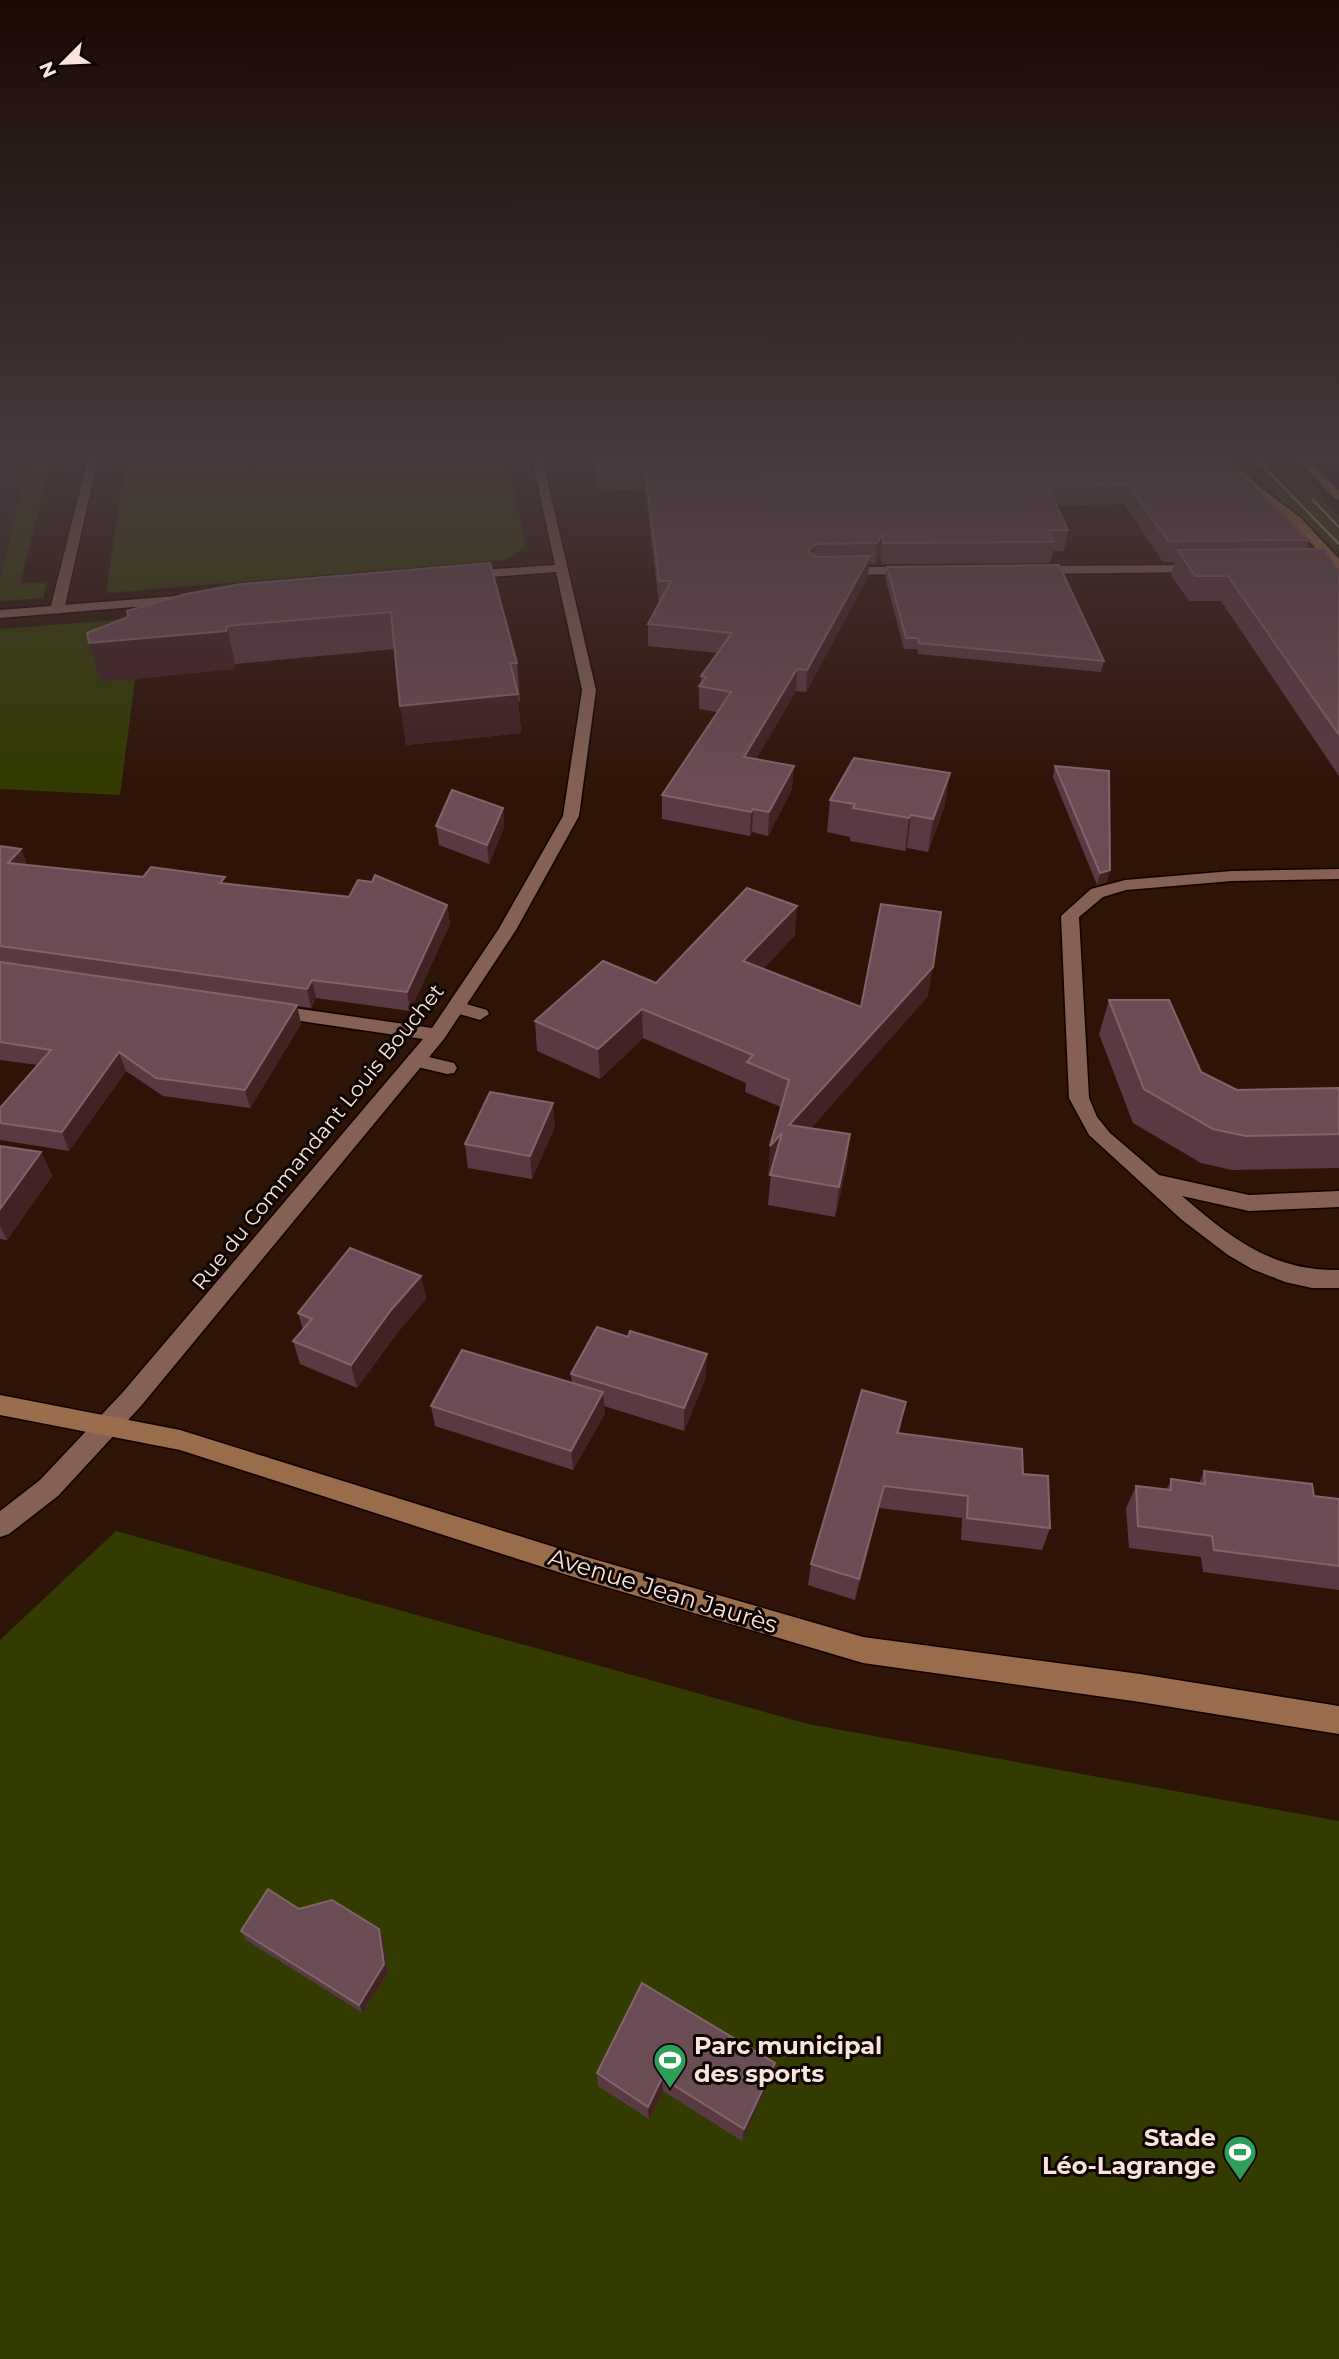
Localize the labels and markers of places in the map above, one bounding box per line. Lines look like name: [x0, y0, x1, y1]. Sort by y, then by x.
place label: Parc municipal des sports: [694, 2031, 882, 2088]
sports icon: Parc municipal des sports: [651, 2041, 689, 2090]
place label: Stade Léo-Lagrange: [1042, 2123, 1216, 2180]
sports icon: Stade Léo-Lagrange: [1221, 2133, 1259, 2182]

